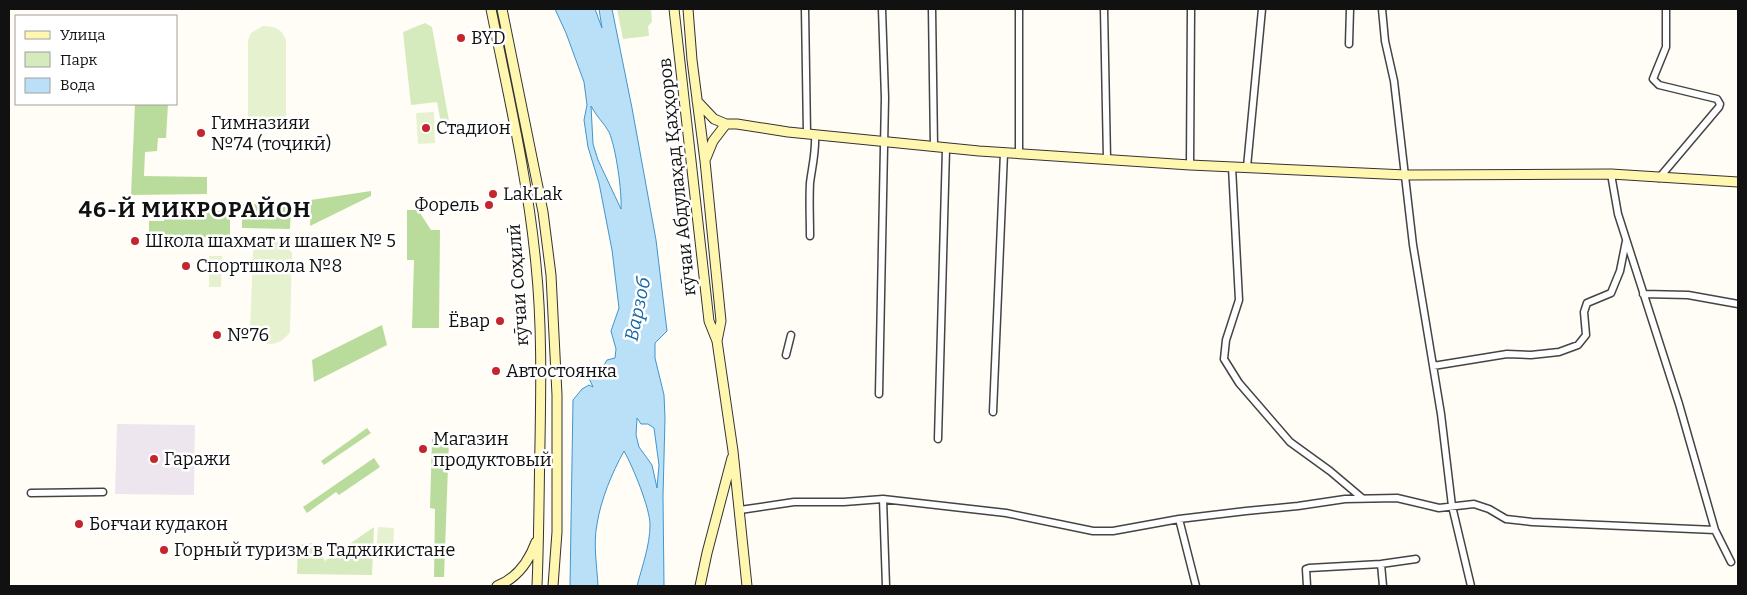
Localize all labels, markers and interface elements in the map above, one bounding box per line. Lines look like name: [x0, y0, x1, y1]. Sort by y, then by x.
legend: [15, 15, 178, 105]
text: Улица: [60, 26, 106, 44]
place label: BYD: [471, 27, 506, 49]
marker: BYD: [455, 32, 467, 44]
text: Парк: [60, 51, 98, 69]
street label: кӯчаи Абдулаҳад Қаҳҳоров: [654, 57, 700, 297]
text: Вода: [60, 76, 95, 94]
place label: Гимназияи №74 (тоҷикӣ): [211, 112, 331, 155]
place label: Стадион: [436, 117, 511, 139]
marker: Стадион: [420, 122, 432, 134]
marker: Гимназияи №74 (тоҷикӣ): [195, 127, 207, 139]
place label: LakLak: [503, 183, 563, 205]
marker: LakLak: [487, 188, 499, 200]
place label: Форель: [414, 194, 479, 216]
district label: 46-Й МИКРОРАЙОН: [79, 196, 311, 223]
marker: Форель: [483, 199, 495, 211]
street label: кӯчаи Соҳилӣ: [503, 223, 533, 347]
place label: Школа шахмат и шашек № 5: [145, 230, 396, 252]
marker: Школа шахмат и шашек № 5: [129, 235, 141, 247]
place label: Спортшкола №8: [196, 255, 342, 277]
marker: Спортшкола №8: [180, 260, 192, 272]
water label: Варзоб: [620, 274, 656, 343]
place label: Ёвар: [448, 310, 490, 332]
marker: Ёвар: [494, 315, 506, 327]
place label: №76: [227, 324, 269, 346]
marker: №76: [211, 329, 223, 341]
place label: Автостоянка: [506, 360, 617, 382]
marker: Автостоянка: [490, 365, 502, 377]
place label: Магазин продуктовый: [433, 428, 552, 471]
marker: Магазин продуктовый: [417, 443, 429, 455]
place label: Гаражи: [164, 448, 230, 470]
marker: Гаражи: [148, 453, 160, 465]
place label: Боғчаи кудакон: [89, 513, 228, 535]
marker: Боғчаи кудакон: [73, 518, 85, 530]
place label: Горный туризм в Таджикистане: [174, 539, 455, 561]
marker: Горный туризм в Таджикистане: [158, 544, 170, 556]

